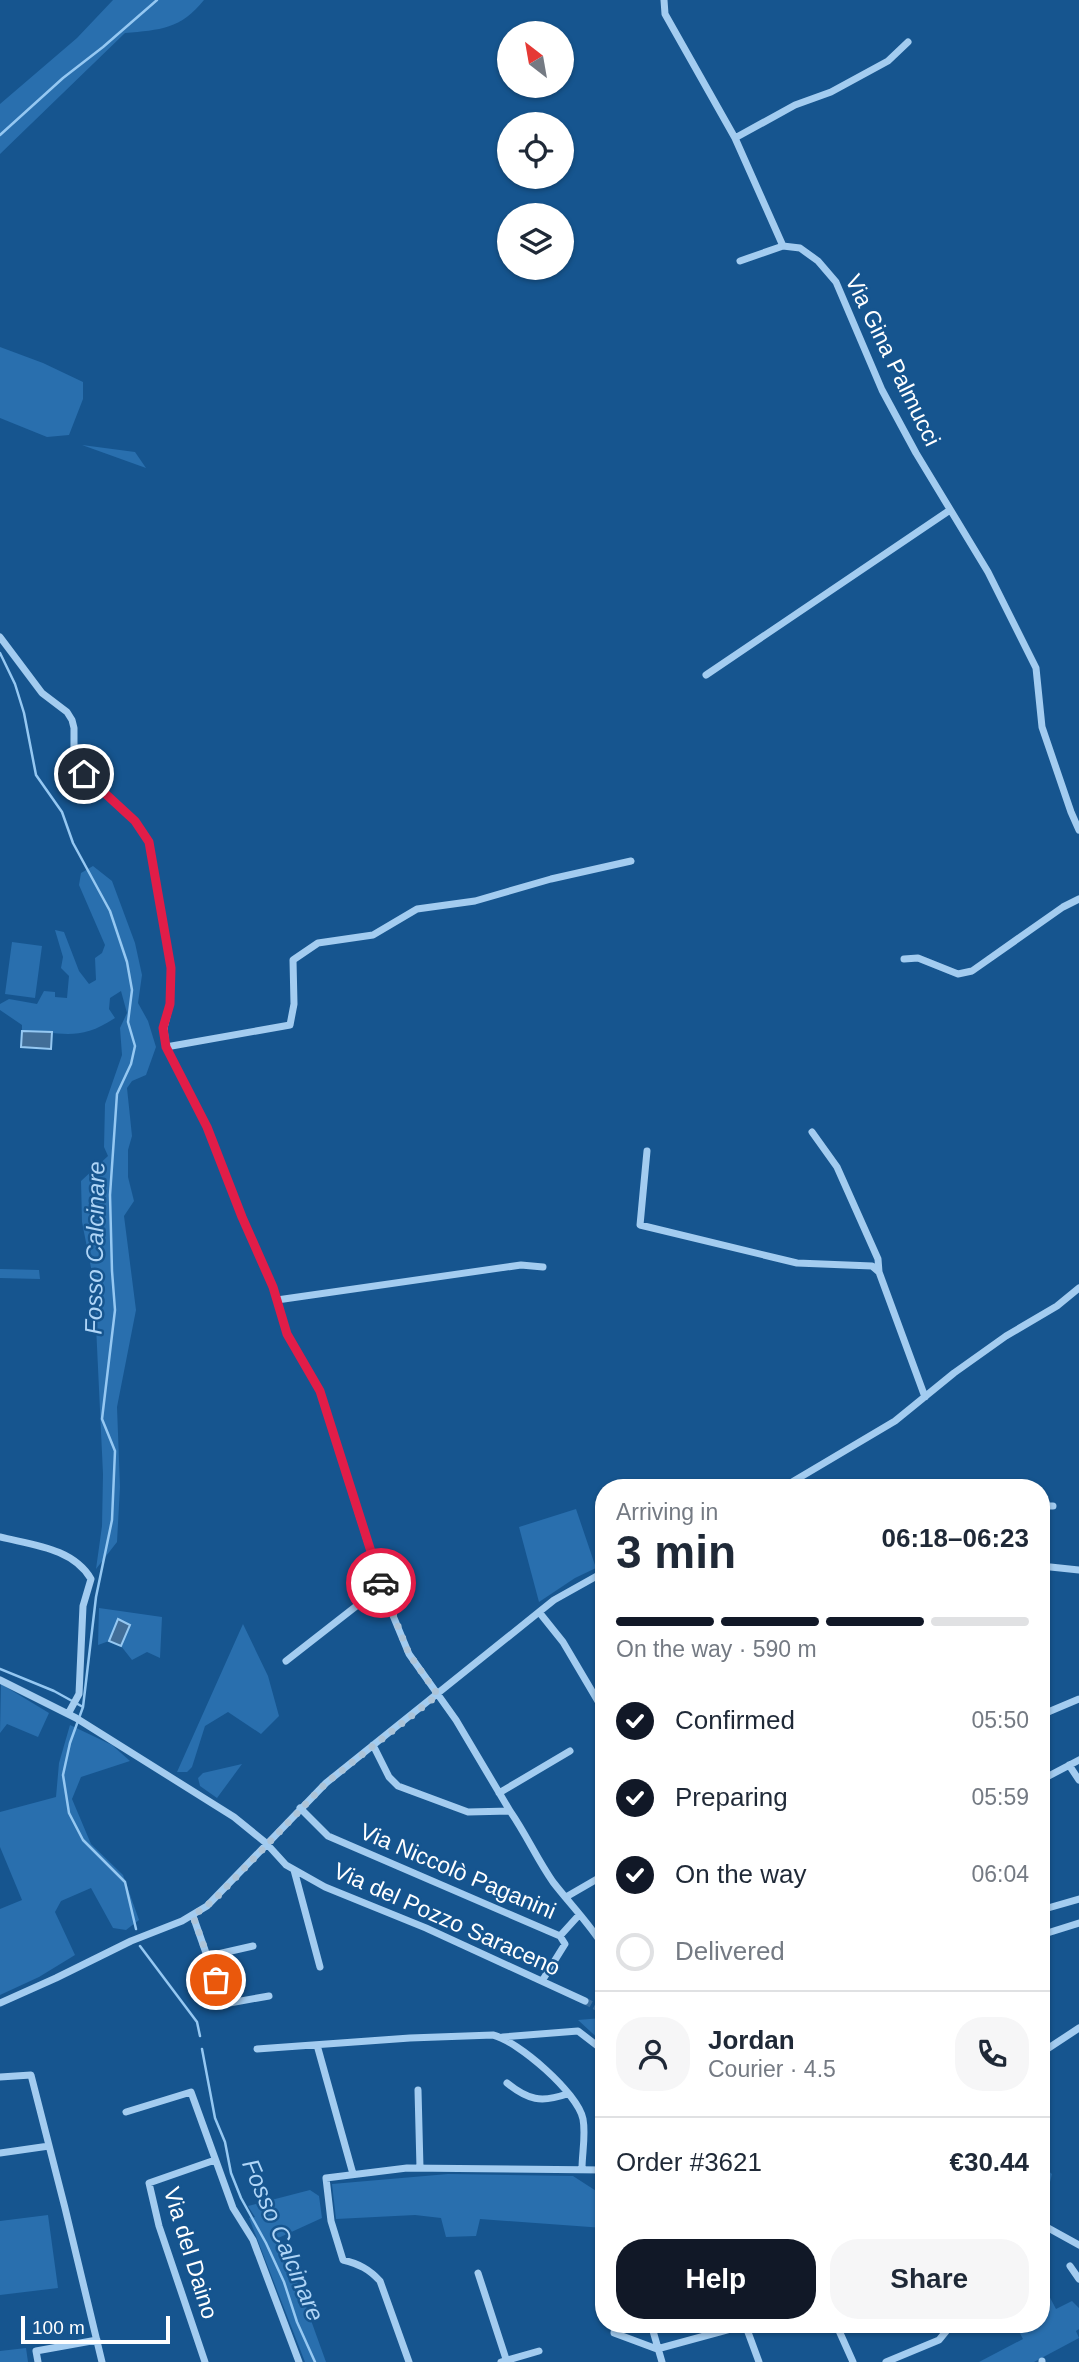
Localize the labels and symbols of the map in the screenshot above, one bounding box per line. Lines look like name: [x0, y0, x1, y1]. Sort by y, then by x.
north arrow: [497, 21, 574, 98]
street label: Via Gina Palmucci: [840, 270, 946, 450]
pin: [54, 744, 114, 804]
water label: Fosso Calcinare: [79, 1161, 110, 1335]
courier: [346, 1548, 416, 1618]
street label: Via Niccolò Paganini: [356, 1818, 560, 1924]
street label: Via del Pozzo Saraceno: [330, 1857, 564, 1981]
pin: [186, 1950, 246, 2010]
water label: Fosso Calcinare: [237, 2155, 330, 2325]
street label: Via del Daino: [159, 2184, 223, 2322]
scale bar: [21, 2313, 170, 2345]

